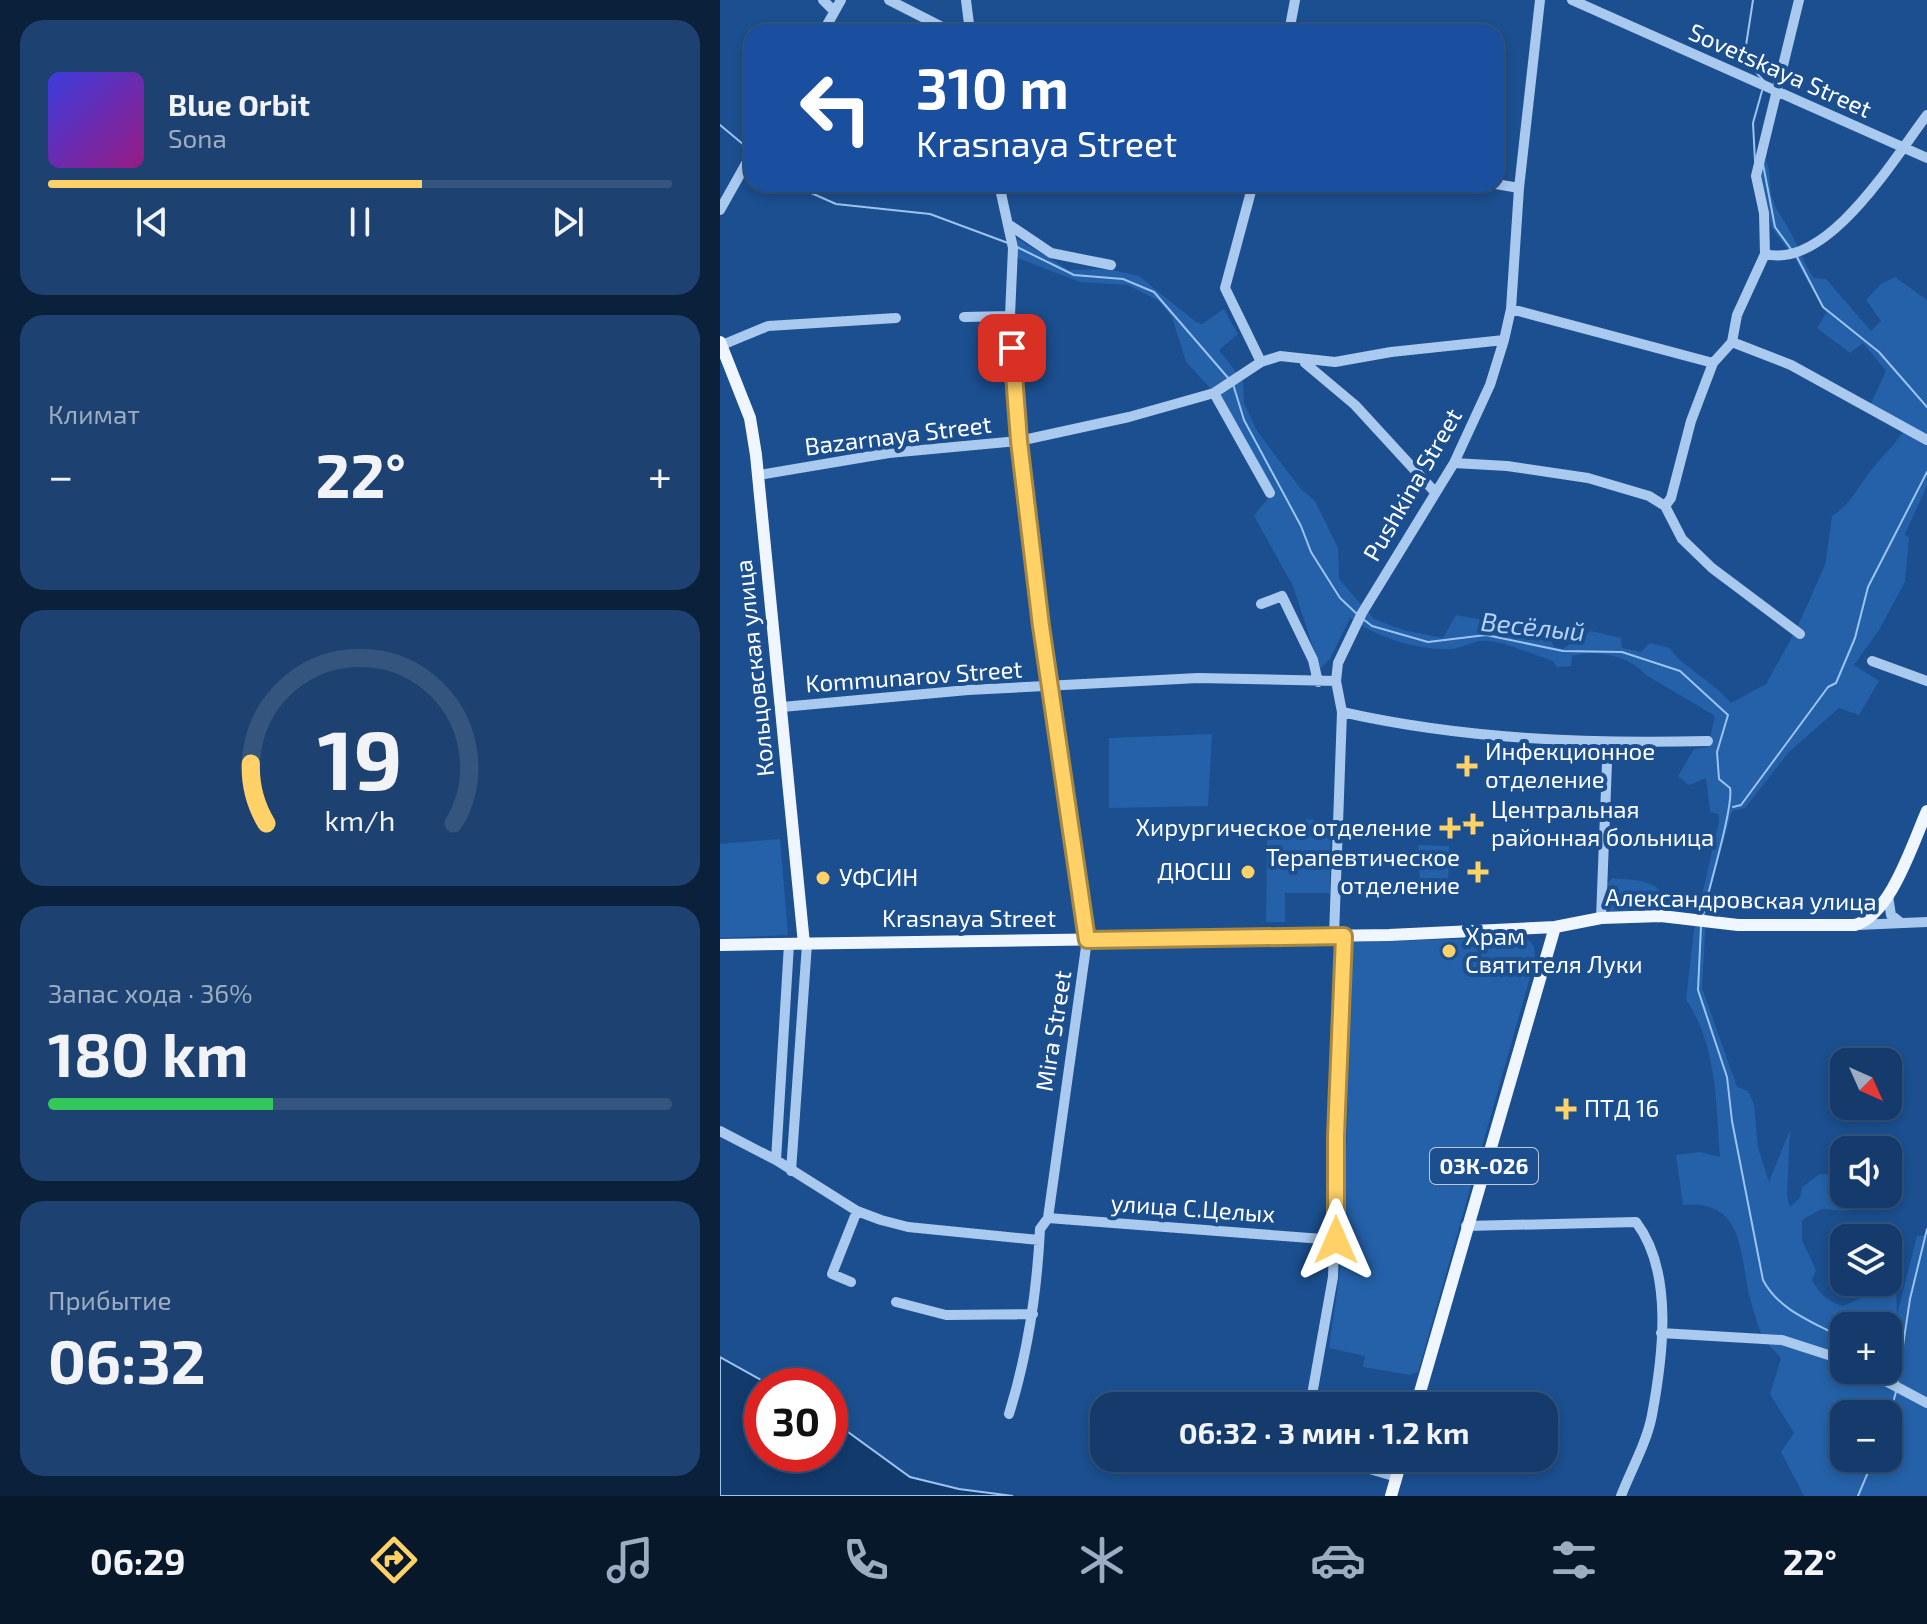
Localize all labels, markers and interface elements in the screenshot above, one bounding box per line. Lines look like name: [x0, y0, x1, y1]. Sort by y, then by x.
street label: Sovetskaya Street: [1685, 16, 1876, 123]
text: 310 m: [916, 53, 1069, 120]
icon: left: [784, 56, 888, 160]
text: Blue Orbit: [168, 86, 310, 122]
text: Krasnaya Street: [916, 121, 1177, 164]
text: Sona: [168, 122, 227, 153]
icon: previous: [130, 200, 174, 244]
icon: pause: [338, 200, 382, 244]
icon: next: [546, 200, 590, 244]
pin: [978, 314, 1046, 382]
icon: arrive: [990, 326, 1034, 370]
text: Климат: [48, 398, 140, 429]
street label: Pushkina Street: [1356, 403, 1467, 566]
street label: Bazarnaya Street: [803, 409, 993, 460]
text: 22°: [316, 438, 406, 510]
text: −: [48, 448, 74, 501]
text: +: [648, 448, 672, 501]
street label: Кольцовская улица: [728, 558, 780, 778]
water label: Весёлый: [1480, 605, 1587, 646]
street label: Kommunarov Street: [804, 653, 1023, 698]
text: 19: [317, 707, 403, 807]
place label: Инфекционное отделение: [1485, 736, 1655, 793]
marker: Инфекционное отделение: [1456, 755, 1478, 777]
place label: Центральная районная больница: [1491, 794, 1714, 851]
text: km/h: [325, 802, 395, 837]
place label: Хирургическое отделение: [1135, 812, 1432, 842]
marker: Центральная районная больница: [1462, 813, 1484, 835]
marker: Хирургическое отделение: [1439, 817, 1461, 839]
place label: Терапевтическое отделение: [1266, 842, 1460, 899]
place label: ДЮСШ: [1157, 856, 1232, 885]
marker: Терапевтическое отделение: [1467, 861, 1489, 883]
place label: УФСИН: [839, 862, 918, 891]
marker: ДЮСШ: [1239, 863, 1257, 881]
marker: УФСИН: [814, 869, 832, 887]
street label: Александровская улица: [1605, 882, 1877, 916]
street label: Krasnaya Street: [882, 903, 1056, 932]
place label: Храм Святителя Луки: [1465, 921, 1643, 979]
marker: Храм Святителя Луки: [1440, 942, 1458, 960]
street label: Mira Street: [1029, 968, 1076, 1093]
text: Запас хода · 36%: [48, 977, 253, 1008]
text: 180 km: [48, 1017, 249, 1089]
north arrow: [1830, 1048, 1902, 1120]
map controls: [1830, 1048, 1902, 1472]
place label: ПТД 16: [1584, 1093, 1659, 1122]
marker: ПТД 16: [1555, 1098, 1577, 1120]
button: sound: [1830, 1136, 1902, 1208]
road number: 03К-026: [1430, 1148, 1538, 1184]
street label: улица С.Целых: [1110, 1187, 1276, 1229]
position arrow: [1294, 1198, 1378, 1282]
button: layers: [1830, 1224, 1902, 1296]
text: Прибытие: [48, 1284, 172, 1315]
button: +: [1830, 1312, 1902, 1384]
text: 06:32: [48, 1324, 206, 1396]
speed limit sign: 30: [744, 1368, 848, 1472]
button: −: [1830, 1400, 1902, 1472]
text: 06:32 · 3 мин · 1.2 km: [1179, 1414, 1469, 1450]
icon: directions: [366, 1532, 422, 1588]
icon: music: [602, 1532, 658, 1588]
icon: phone: [838, 1532, 894, 1588]
icon: climate: [1074, 1532, 1130, 1588]
icon: car: [1310, 1532, 1366, 1588]
icon: filters: [1546, 1532, 1602, 1588]
text: 06:29: [90, 1539, 185, 1582]
text: 22°: [1783, 1539, 1837, 1582]

